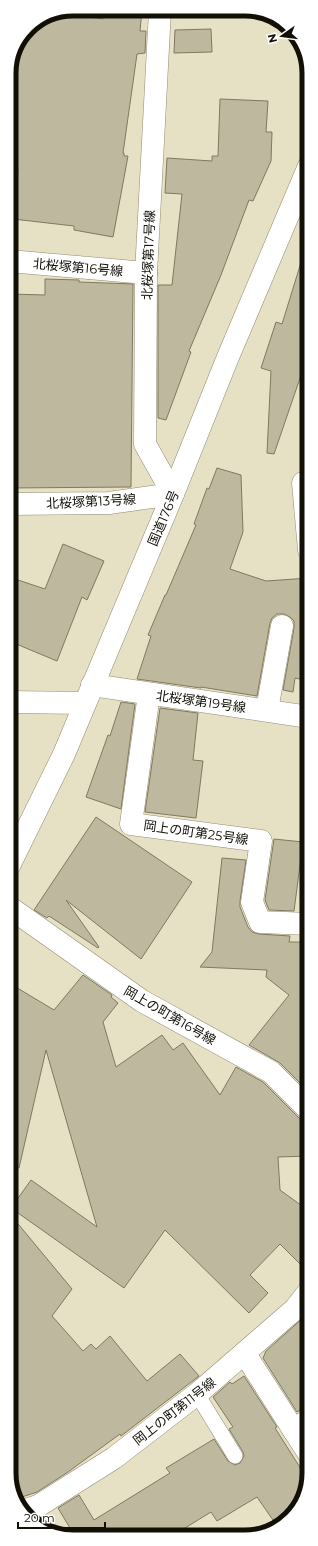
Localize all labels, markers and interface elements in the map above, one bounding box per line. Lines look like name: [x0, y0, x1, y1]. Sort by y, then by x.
north arrow: [262, 16, 302, 56]
text: N: [264, 32, 280, 44]
street label: 北桜塚第17号線: [138, 210, 158, 300]
street label: 北桜塚第16号線: [32, 255, 124, 279]
street label: 国道176号: [144, 488, 182, 548]
street label: 北桜塚第13号線: [46, 491, 136, 511]
street label: 北桜塚第19号線: [155, 687, 247, 715]
street label: 岡上の町第25号線: [143, 817, 249, 847]
street label: 岡上の町第16号線: [121, 982, 219, 1048]
street label: 岡上の町第11号線: [130, 1374, 218, 1448]
scale bar: [18, 1504, 105, 1530]
text: 20 m: [24, 1510, 55, 1525]

